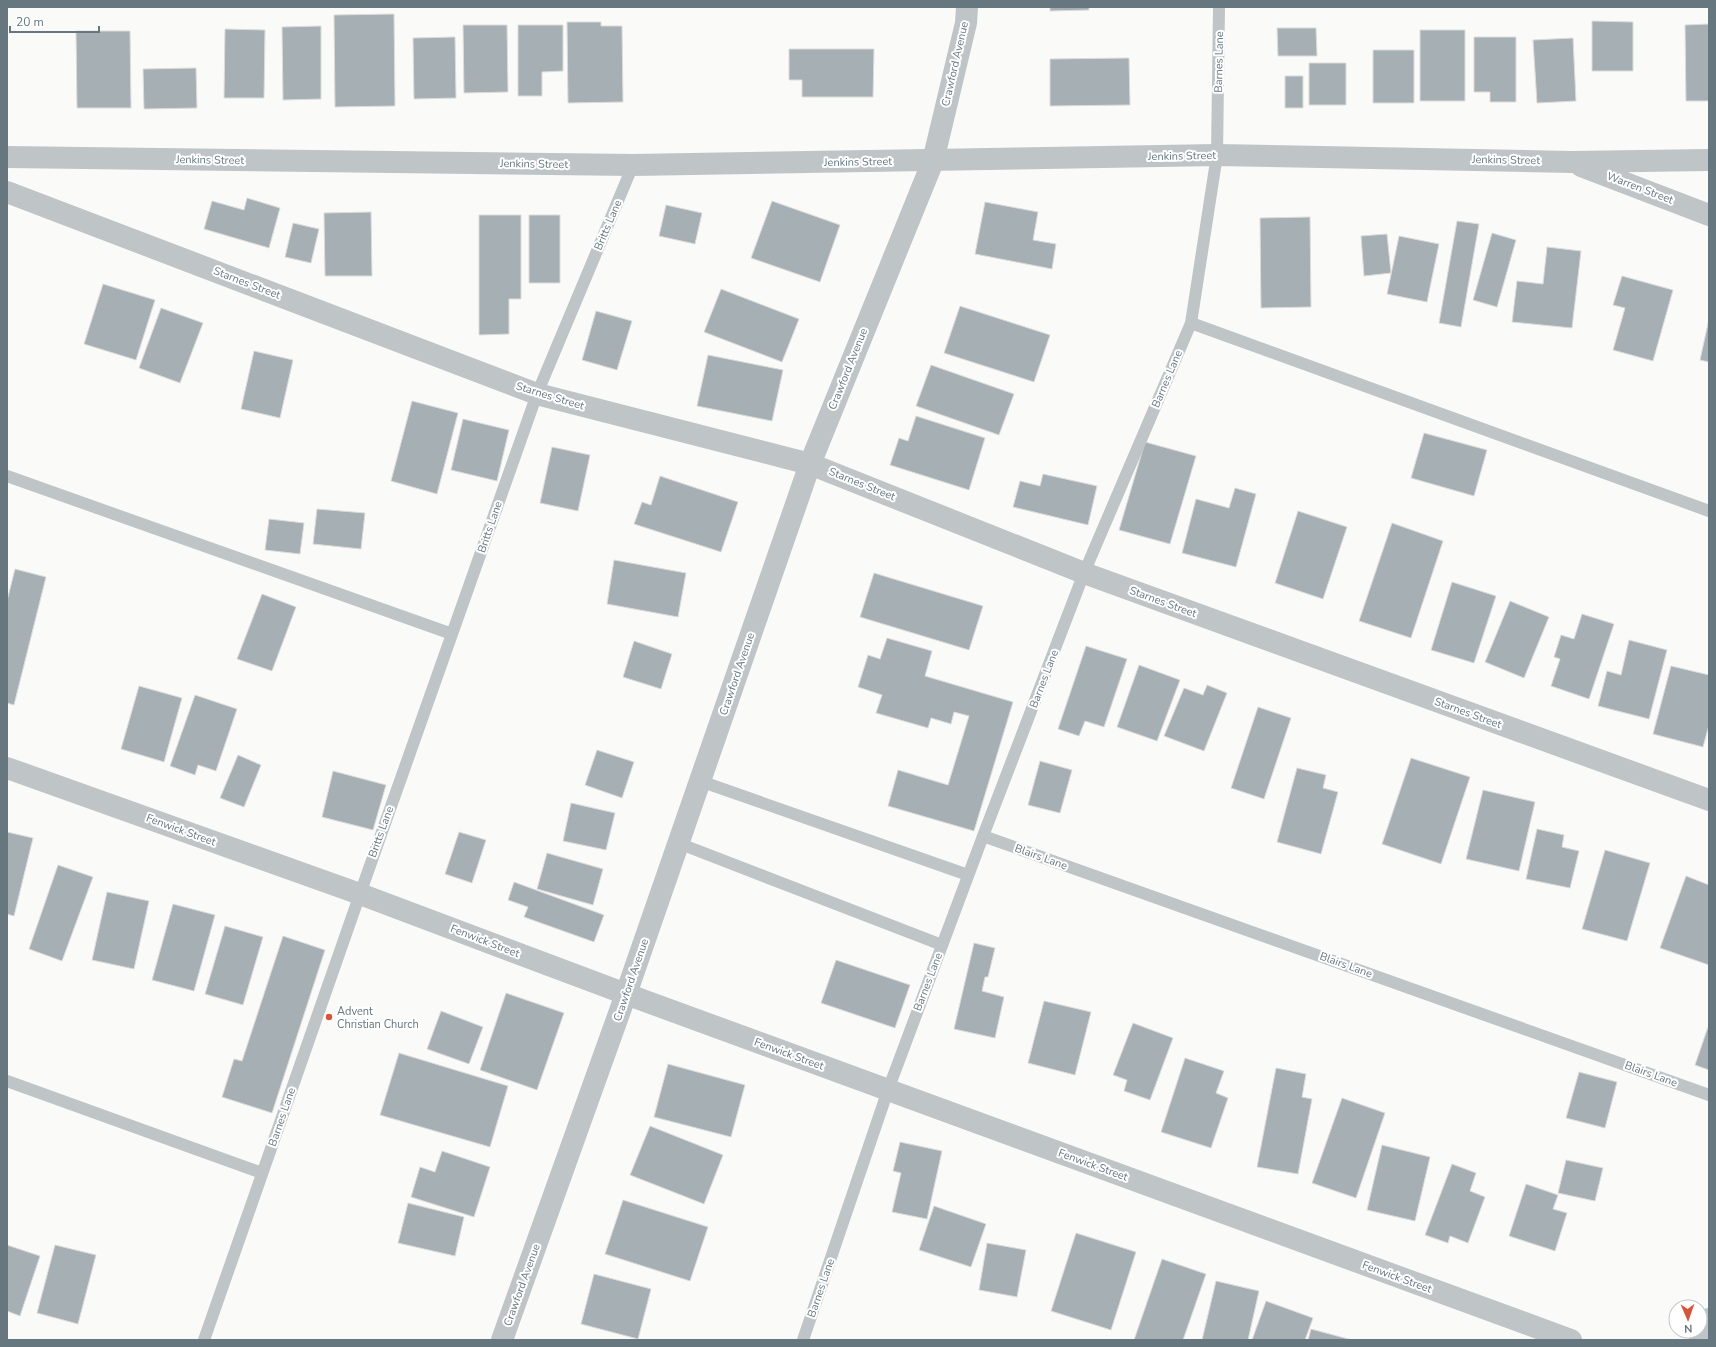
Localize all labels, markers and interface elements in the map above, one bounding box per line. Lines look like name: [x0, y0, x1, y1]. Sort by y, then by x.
scale bar: [10, 8, 99, 34]
text: 20 m: [16, 14, 44, 30]
street label: Crawford Avenue: [938, 20, 972, 108]
street label: Barnes Lane: [1211, 31, 1227, 93]
street label: Jenkins Street: [1147, 148, 1216, 164]
street label: Jenkins Street: [175, 152, 244, 168]
street label: Jenkins Street: [1471, 152, 1540, 168]
street label: Jenkins Street: [823, 154, 892, 170]
street label: Jenkins Street: [499, 156, 568, 172]
street label: Warren Street: [1605, 168, 1676, 208]
street label: Britts Lane: [591, 197, 625, 253]
street label: Starnes Street: [211, 263, 283, 303]
street label: Crawford Avenue: [825, 326, 871, 412]
street label: Barnes Lane: [1148, 348, 1186, 410]
street label: Starnes Street: [514, 379, 586, 414]
street label: Starnes Street: [826, 464, 898, 504]
street label: Britts Lane: [474, 499, 506, 555]
street label: Starnes Street: [1127, 583, 1199, 621]
street label: Crawford Avenue: [716, 631, 758, 717]
street label: Barnes Lane: [1026, 648, 1062, 710]
street label: Starnes Street: [1432, 694, 1504, 732]
street label: Britts Lane: [365, 804, 397, 860]
street label: Fenwick Street: [144, 810, 218, 850]
street label: Blairs Lane: [1013, 841, 1070, 873]
street label: Fenwick Street: [448, 921, 522, 961]
street label: Crawford Avenue: [610, 937, 652, 1023]
street label: Blairs Lane: [1318, 949, 1375, 981]
street label: Barnes Lane: [910, 951, 946, 1013]
place label: Advent Christian Church: [337, 1004, 419, 1032]
marker: Advent Christian Church: [324, 1012, 334, 1022]
street label: Fenwick Street: [752, 1034, 826, 1074]
street label: Blairs Lane: [1623, 1058, 1680, 1090]
street label: Barnes Lane: [265, 1085, 299, 1148]
street label: Fenwick Street: [1056, 1145, 1130, 1185]
street label: Crawford Avenue: [500, 1242, 544, 1328]
street label: Barnes Lane: [804, 1256, 838, 1319]
street label: Fenwick Street: [1360, 1257, 1434, 1297]
north arrow: [1668, 1299, 1708, 1339]
text: N: [1684, 1321, 1693, 1336]

